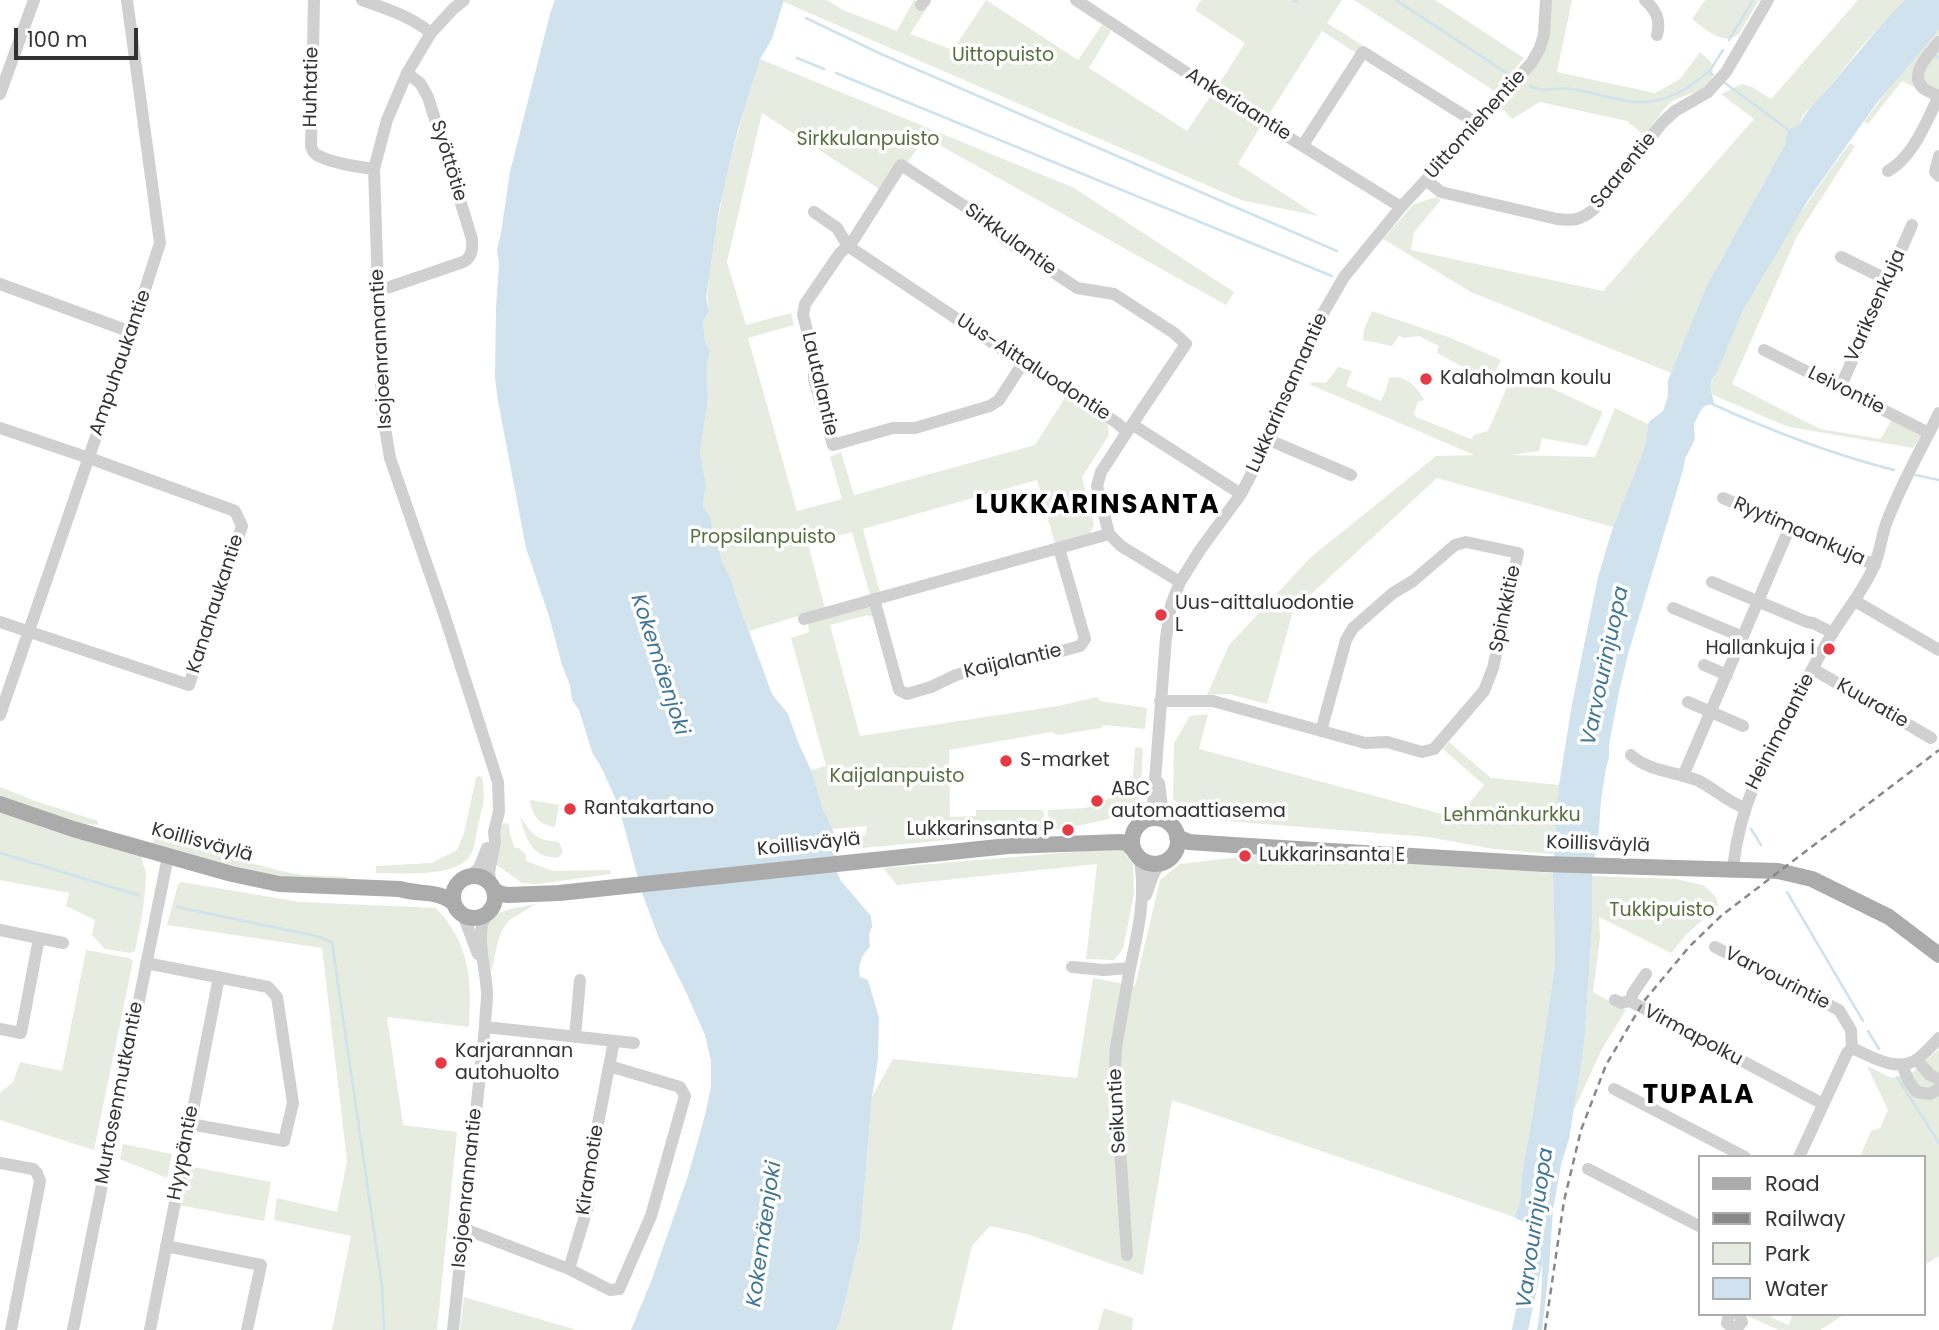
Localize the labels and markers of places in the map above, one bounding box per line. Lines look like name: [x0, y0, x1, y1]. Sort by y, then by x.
place label: Kalaholman koulu: [1440, 368, 1611, 390]
marker: Kalaholman koulu: [1418, 371, 1434, 387]
place label: Uus-aittaluodontie L: [1175, 593, 1354, 637]
marker: Uus-aittaluodontie L: [1153, 607, 1169, 623]
place label: Hallankuja i: [1705, 638, 1815, 660]
marker: Hallankuja i: [1821, 641, 1837, 657]
place label: S-market: [1020, 750, 1110, 772]
marker: S-market: [998, 753, 1014, 769]
place label: ABC automaattiasema: [1111, 779, 1286, 823]
marker: ABC automaattiasema: [1089, 793, 1105, 809]
place label: Rantakartano: [584, 798, 714, 820]
marker: Rantakartano: [562, 801, 578, 817]
place label: Lukkarinsanta P: [907, 819, 1054, 841]
marker: Lukkarinsanta P: [1060, 822, 1076, 838]
place label: Lukkarinsanta E: [1259, 845, 1405, 867]
marker: Lukkarinsanta E: [1237, 848, 1253, 864]
place label: Karjarannan autohuolto: [455, 1041, 573, 1085]
marker: Karjarannan autohuolto: [433, 1055, 449, 1071]

